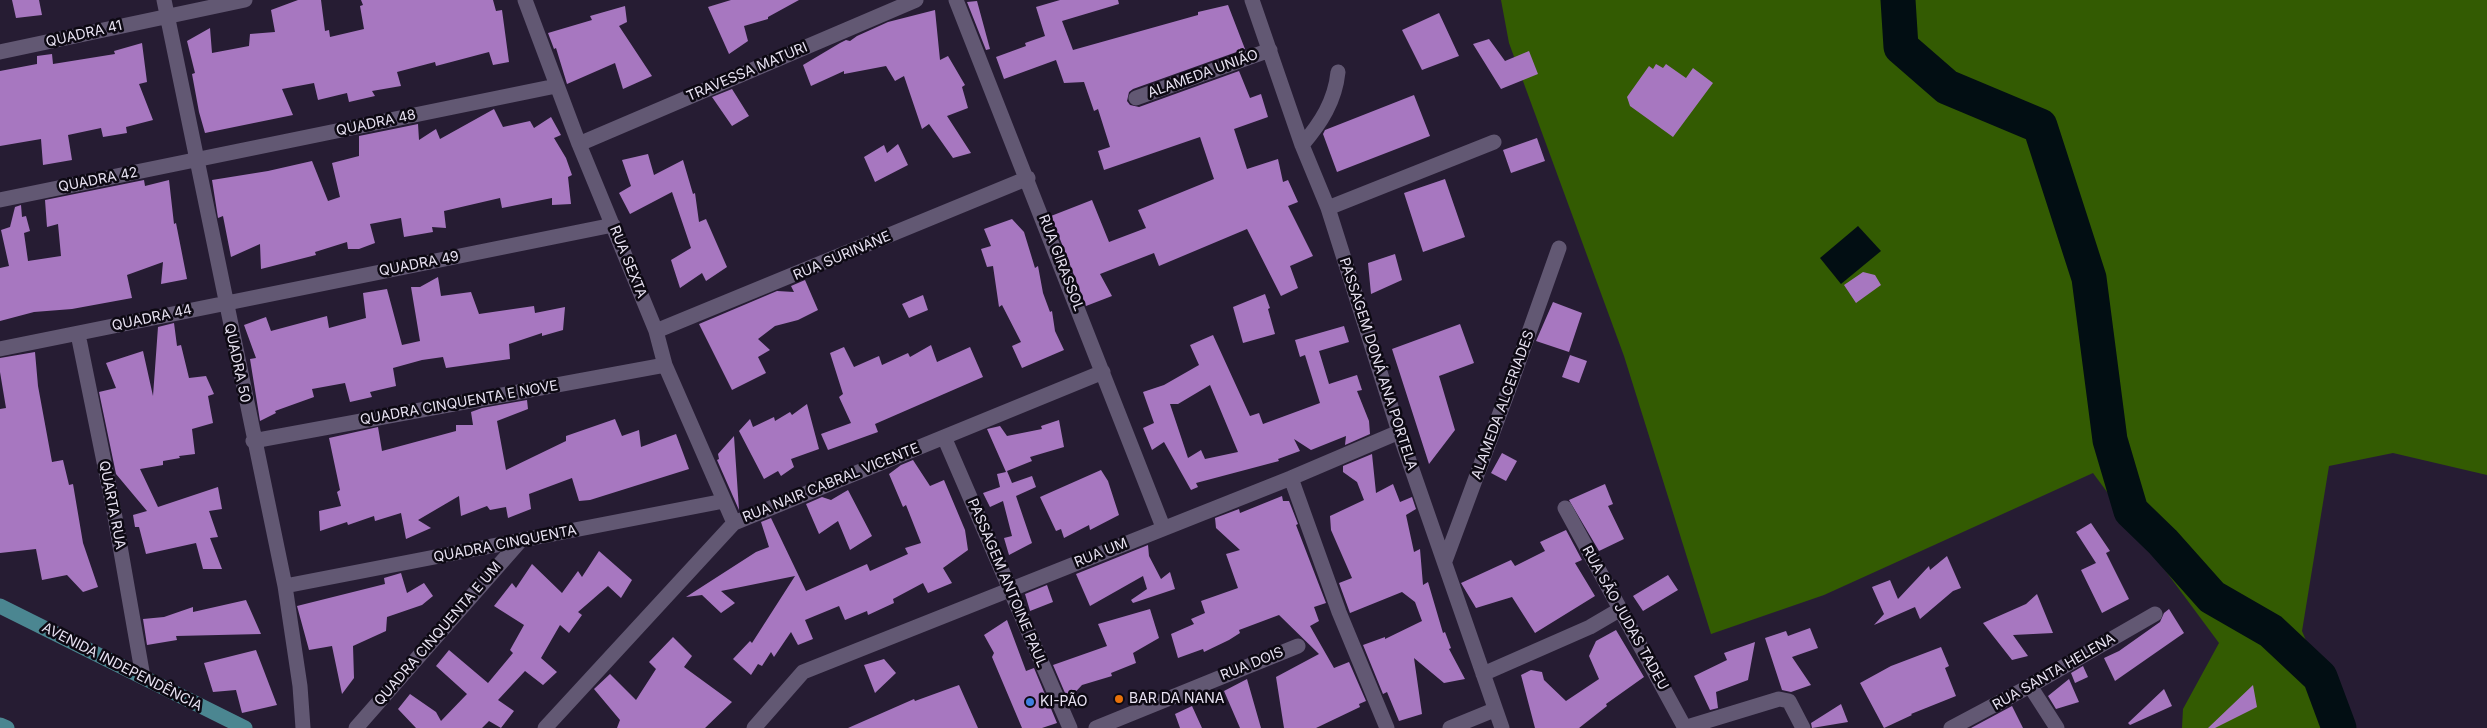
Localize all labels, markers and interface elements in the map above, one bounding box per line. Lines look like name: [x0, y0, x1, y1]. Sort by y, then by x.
street label: QUADRA 41: [44, 17, 124, 51]
street label: TRAVESSA MATURI: [684, 39, 810, 105]
street label: ALAMEDA UNIÃO: [1146, 46, 1260, 102]
street label: QUADRA 48: [335, 106, 417, 140]
street label: QUADRA 42: [57, 164, 139, 196]
street label: RUA GIRASSOL: [1035, 212, 1087, 314]
street label: RUA SEXTA: [606, 223, 650, 301]
street label: RUA SURINANE: [791, 228, 893, 284]
street label: QUADRA 49: [378, 248, 460, 280]
street label: PASSAGEM DONÁ ANA PORTELA: [1336, 256, 1420, 472]
street label: QUADRA 44: [110, 301, 194, 335]
street label: QUADRA 50: [220, 322, 254, 404]
street label: ALAMEDA ALCERIADES: [1468, 328, 1538, 482]
street label: QUADRA CINQUENTA E NOVE: [359, 377, 559, 429]
street label: RUA NAIR CABRAL VICENTE: [740, 440, 922, 526]
street label: QUARTA RUA: [95, 459, 129, 551]
street label: PASSAGEM ANTOINE PAUL: [964, 496, 1050, 670]
street label: QUADRA CINQUENTA: [432, 522, 578, 566]
street label: RUA UM: [1072, 535, 1130, 571]
street label: RUA SÃO JUDAS TADEU: [1578, 543, 1672, 693]
street label: QUADRA CINQUENTA E UM: [371, 559, 505, 709]
street label: AVENIDA INDEPENDÊNCIA: [39, 619, 205, 715]
street label: RUA SANTA HELENA: [1990, 630, 2118, 714]
street label: RUA DOIS: [1218, 644, 1286, 684]
place label: BAR DA NANA: [1129, 691, 1224, 707]
marker: BAR DA NANA: [1113, 693, 1125, 705]
place label: KI-PÃO: [1040, 694, 1087, 710]
marker: KI-PÃO: [1024, 696, 1036, 708]

